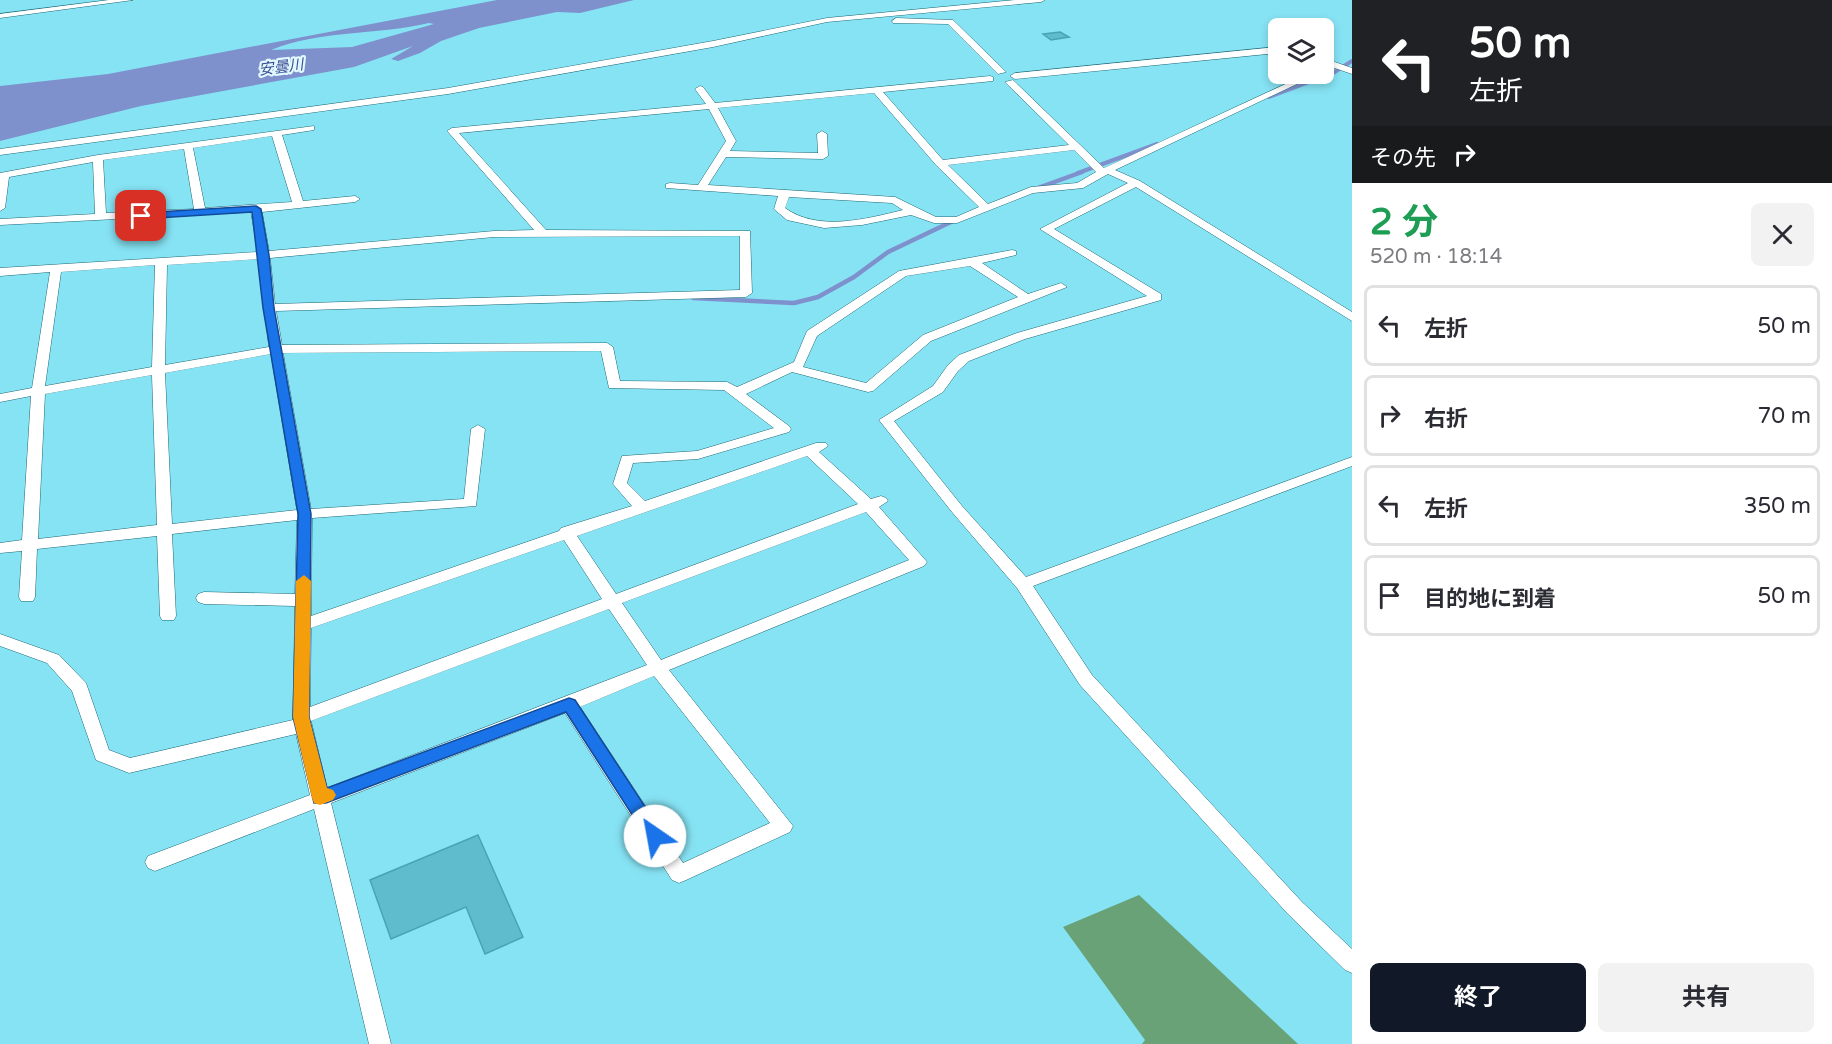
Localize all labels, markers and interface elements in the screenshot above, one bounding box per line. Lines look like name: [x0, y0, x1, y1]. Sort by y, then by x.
map controls: [1268, 18, 1334, 84]
button: layers: [1268, 18, 1334, 84]
text: 50 m: [1469, 18, 1571, 69]
icon: left: [1370, 24, 1448, 102]
water label: 安曇川: [258, 55, 306, 79]
text: 左折: [1469, 75, 1523, 108]
icon: right: [1448, 138, 1481, 171]
text: その先: [1370, 145, 1436, 171]
pin: [115, 190, 166, 241]
icon: arrive: [124, 199, 157, 232]
text: 2 分: [1370, 201, 1438, 244]
button: close: [1751, 203, 1814, 266]
text: 520 m · 18:14: [1370, 245, 1502, 269]
icon: left: [1373, 309, 1406, 342]
text: 50 m: [1757, 313, 1811, 339]
text: 左折: [1424, 316, 1468, 342]
icon: right: [1373, 399, 1406, 432]
text: 70 m: [1757, 403, 1811, 429]
text: 右折: [1424, 406, 1468, 432]
icon: left: [1373, 489, 1406, 522]
text: 350 m: [1744, 493, 1811, 519]
text: 左折: [1424, 496, 1468, 522]
icon: arrive: [1373, 579, 1406, 612]
text: 50 m: [1757, 583, 1811, 609]
text: 目的地に到着: [1424, 586, 1556, 612]
position arrow: [623, 804, 687, 868]
button: 終了: [1370, 963, 1586, 1032]
button: 共有: [1598, 963, 1814, 1032]

